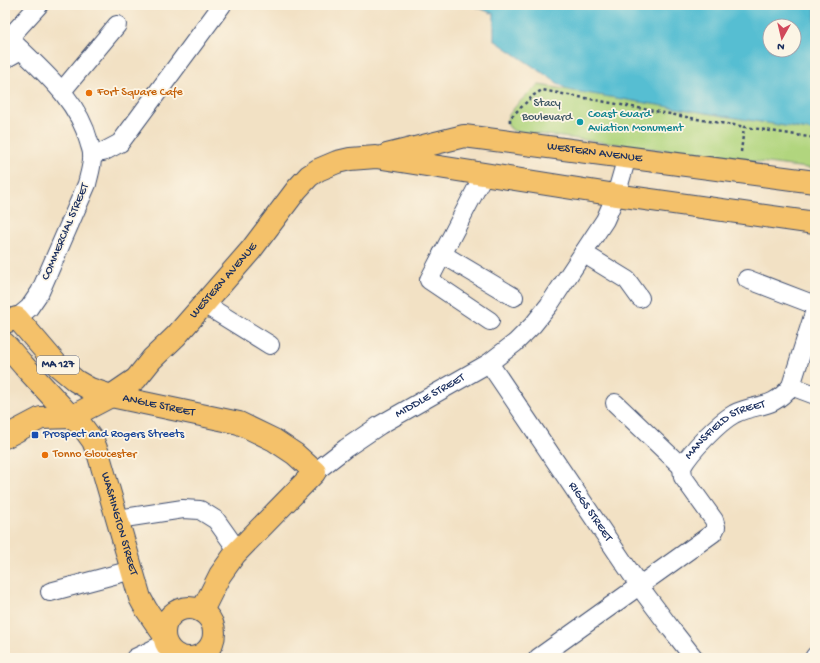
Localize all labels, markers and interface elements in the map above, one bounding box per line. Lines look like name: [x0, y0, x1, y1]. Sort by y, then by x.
north arrow: [762, 18, 802, 58]
text: N: [776, 39, 785, 52]
place label: Fort Square Cafe: [96, 86, 184, 100]
marker: Fort Square Cafe: [84, 88, 94, 98]
park label: Stacy Boulevard: [521, 97, 573, 125]
place label: Coast Guard Aviation Monument: [588, 108, 684, 136]
marker: Coast Guard Aviation Monument: [575, 117, 585, 127]
street label: WESTERN AVENUE: [546, 140, 644, 166]
street label: COMMERCIAL STREET: [39, 180, 93, 283]
street label: WESTERN AVENUE: [187, 240, 261, 322]
road number: MA 127: [37, 356, 79, 374]
street label: MIDDLE STREET: [393, 370, 469, 422]
street label: ANGLE STREET: [121, 392, 197, 421]
street label: MANSFIELD STREET: [682, 398, 768, 462]
place label: Prospect and Rogers Streets: [42, 428, 185, 442]
marker: Prospect and Rogers Streets: [30, 430, 40, 440]
place label: Tonno Gloucester: [52, 448, 138, 462]
marker: Tonno Gloucester: [40, 450, 50, 460]
street label: WASHINGTON STREET: [97, 471, 140, 578]
street label: RIGGS STREET: [565, 480, 616, 546]

